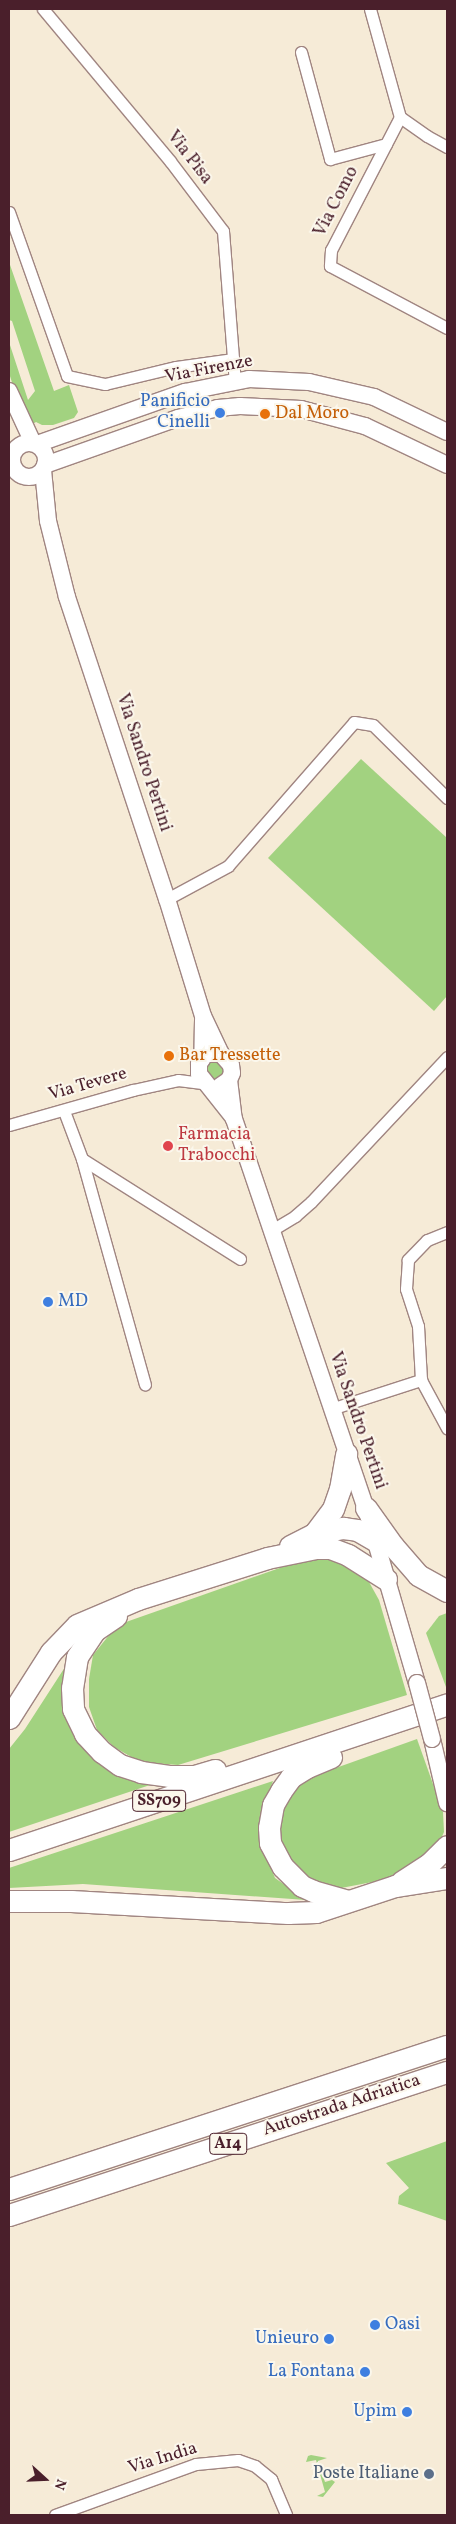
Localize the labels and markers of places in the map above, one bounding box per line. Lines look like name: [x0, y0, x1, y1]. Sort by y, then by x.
place label: Panificio Cinelli: [140, 392, 210, 434]
place label: Dal Moro: [275, 403, 349, 425]
marker: Panificio Cinelli: [214, 407, 226, 419]
marker: Dal Moro: [259, 408, 271, 420]
place label: Bar Tressette: [179, 1045, 281, 1067]
marker: Bar Tressette: [163, 1050, 175, 1062]
place label: Farmacia Trabocchi: [178, 1125, 256, 1168]
marker: Farmacia Trabocchi: [162, 1140, 174, 1152]
place label: MD: [58, 1291, 88, 1313]
marker: MD: [42, 1296, 54, 1308]
place label: Oasi: [385, 2314, 420, 2336]
marker: Oasi: [369, 2319, 381, 2331]
place label: Unieuro: [255, 2328, 319, 2350]
marker: Unieuro: [323, 2333, 335, 2345]
place label: La Fontana: [268, 2361, 355, 2383]
marker: La Fontana: [359, 2366, 371, 2378]
place label: Upim: [353, 2401, 397, 2423]
marker: Upim: [401, 2406, 413, 2418]
place label: Poste Italiane: [313, 2463, 419, 2485]
marker: Poste Italiane: [423, 2468, 435, 2480]

